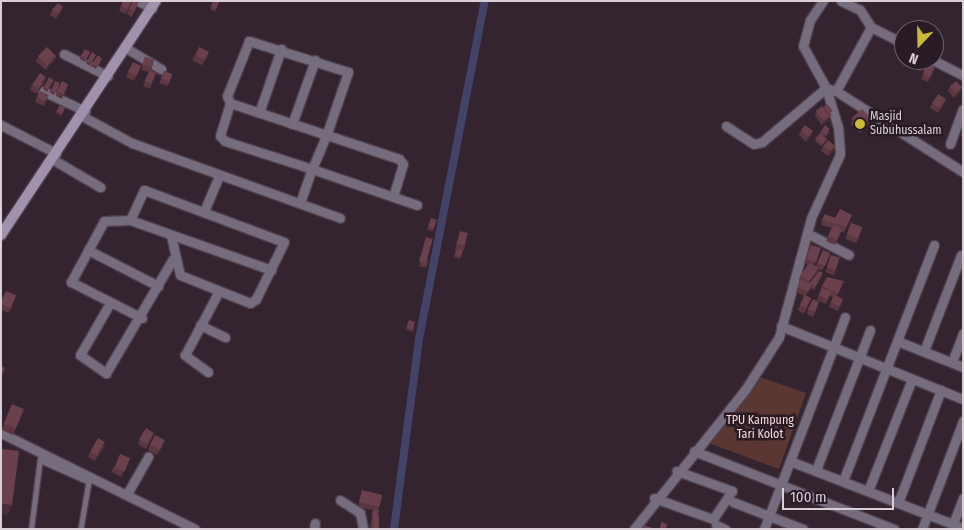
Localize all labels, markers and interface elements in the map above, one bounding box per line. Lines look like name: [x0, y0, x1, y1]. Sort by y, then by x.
north arrow: [894, 20, 944, 70]
text: N: [907, 49, 921, 68]
place label: Masjid Subuhussalam: [870, 110, 942, 138]
marker: Masjid Subuhussalam: [854, 118, 866, 130]
park label: TPU Kampung Tari Kolot: [726, 414, 794, 442]
scale bar: [784, 478, 896, 510]
text: 100 m: [790, 488, 827, 506]

